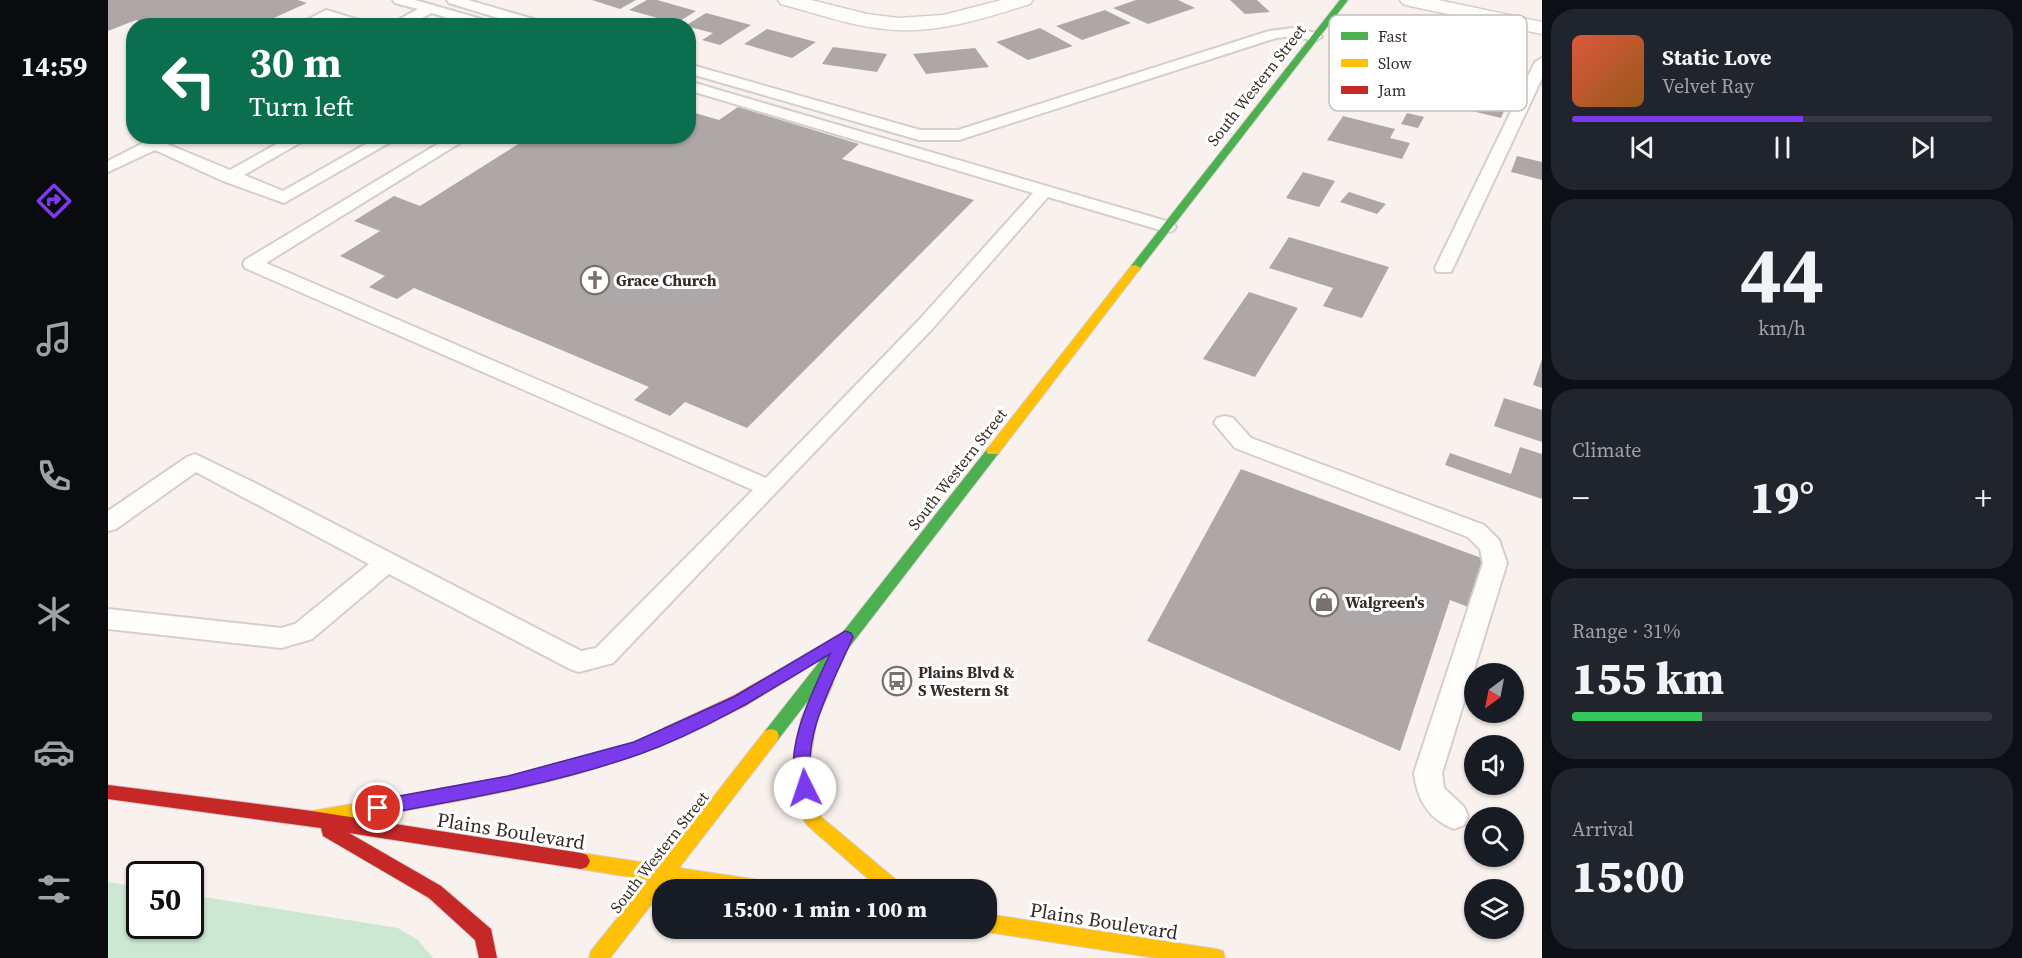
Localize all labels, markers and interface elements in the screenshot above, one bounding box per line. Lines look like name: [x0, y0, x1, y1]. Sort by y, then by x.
legend: [1329, 15, 1527, 111]
street label: South Western Street: [1202, 19, 1311, 150]
text: Fast: [1378, 25, 1408, 47]
text: 30 m: [249, 33, 342, 91]
icon: left: [150, 42, 228, 120]
text: Static Love: [1662, 42, 1772, 72]
text: 14:59: [21, 48, 87, 85]
text: Slow: [1378, 52, 1413, 74]
text: Velvet Ray: [1662, 72, 1754, 100]
text: Jam: [1377, 79, 1406, 101]
text: Turn left: [249, 88, 353, 125]
icon: previous: [1626, 131, 1659, 164]
icon: pause: [1766, 131, 1799, 164]
icon: next: [1906, 131, 1939, 164]
icon: directions: [33, 180, 75, 222]
text: 44: [1740, 221, 1824, 328]
church icon: Grace Church: [579, 264, 611, 296]
place label: Grace Church: [616, 269, 717, 291]
text: km/h: [1758, 314, 1806, 342]
icon: music: [33, 318, 75, 360]
street label: South Western Street: [903, 403, 1012, 534]
text: Climate: [1572, 436, 1641, 464]
icon: phone: [33, 455, 75, 497]
text: 19°: [1750, 466, 1814, 528]
text: −: [1572, 475, 1590, 520]
text: +: [1974, 475, 1992, 520]
shop icon: Walgreen's: [1308, 586, 1340, 618]
place label: Walgreen's: [1345, 591, 1425, 613]
icon: climate: [33, 593, 75, 635]
text: Range · 31%: [1572, 617, 1681, 645]
text: 155 km: [1572, 647, 1724, 709]
place label: Plains Blvd & S Western St: [918, 661, 1015, 701]
north arrow: [1464, 663, 1524, 723]
map controls: [1464, 663, 1524, 939]
bus stop icon: Plains Blvd & S Western St: [881, 665, 913, 697]
icon: car: [33, 731, 75, 773]
button: sound: [1464, 735, 1524, 795]
position arrow: [773, 756, 837, 820]
pin: [352, 782, 403, 833]
street label: South Western Street: [605, 786, 714, 917]
icon: arrive: [361, 791, 394, 824]
street label: Plains Boulevard: [435, 805, 588, 857]
button: search: [1464, 807, 1524, 867]
text: Arrival: [1572, 815, 1634, 843]
text: 15:00: [1572, 845, 1685, 907]
speed limit sign: 50: [126, 861, 204, 939]
icon: filters: [33, 868, 75, 910]
button: layers: [1464, 879, 1524, 939]
text: 15:00 · 1 min · 100 m: [722, 894, 927, 924]
street label: Plains Boulevard: [1028, 895, 1181, 947]

